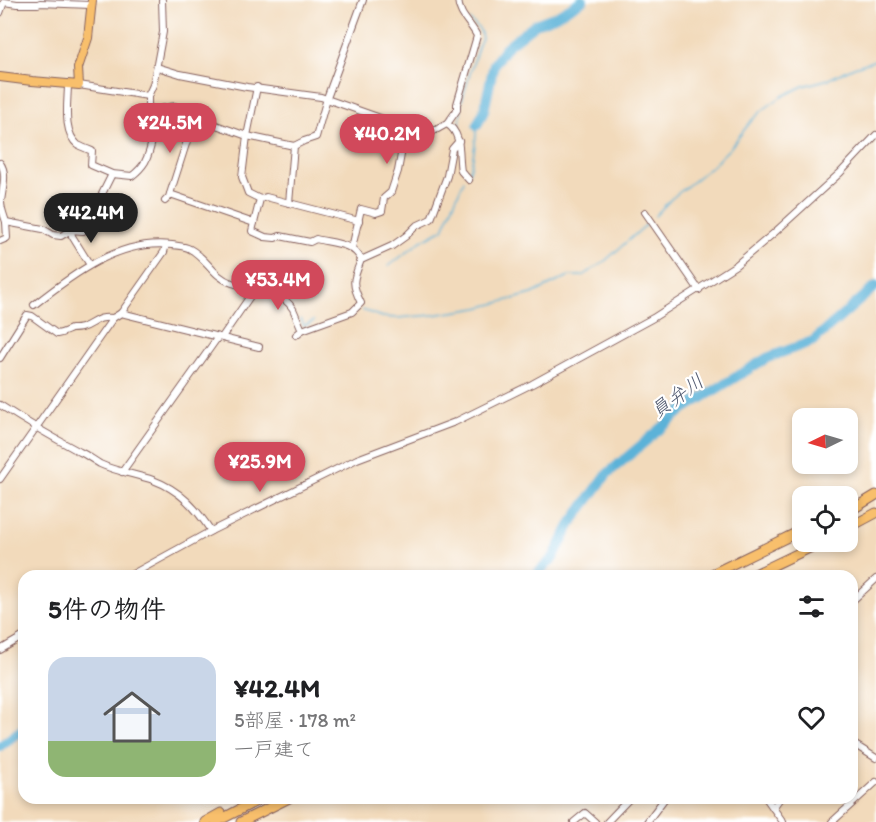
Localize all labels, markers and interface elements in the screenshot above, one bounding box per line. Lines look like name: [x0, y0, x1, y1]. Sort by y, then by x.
pin: ¥24.5M: [121, 103, 219, 154]
text: ¥24.5M: [138, 110, 202, 134]
pin: ¥40.2M: [338, 114, 436, 165]
text: ¥40.2M: [354, 121, 420, 145]
pin: ¥42.4M: [42, 193, 140, 244]
text: ¥42.4M: [58, 200, 124, 224]
pin: ¥53.4M: [229, 260, 327, 311]
text: ¥53.4M: [245, 267, 311, 291]
water label: 員弁川: [646, 369, 708, 423]
north arrow: [792, 408, 858, 474]
map controls: [792, 408, 858, 552]
pin: ¥25.9M: [211, 442, 309, 493]
text: ¥25.9M: [228, 449, 292, 473]
button: locate: [792, 486, 858, 552]
icon: filters: [795, 590, 828, 623]
text: 5件の物件: [48, 593, 166, 625]
text: ¥42.4M: [234, 672, 320, 704]
icon: home: [96, 681, 168, 753]
icon: heart: [795, 701, 828, 734]
text: 5部屋 · 178 m²: [234, 708, 356, 732]
text: 一戸建て: [234, 737, 314, 761]

